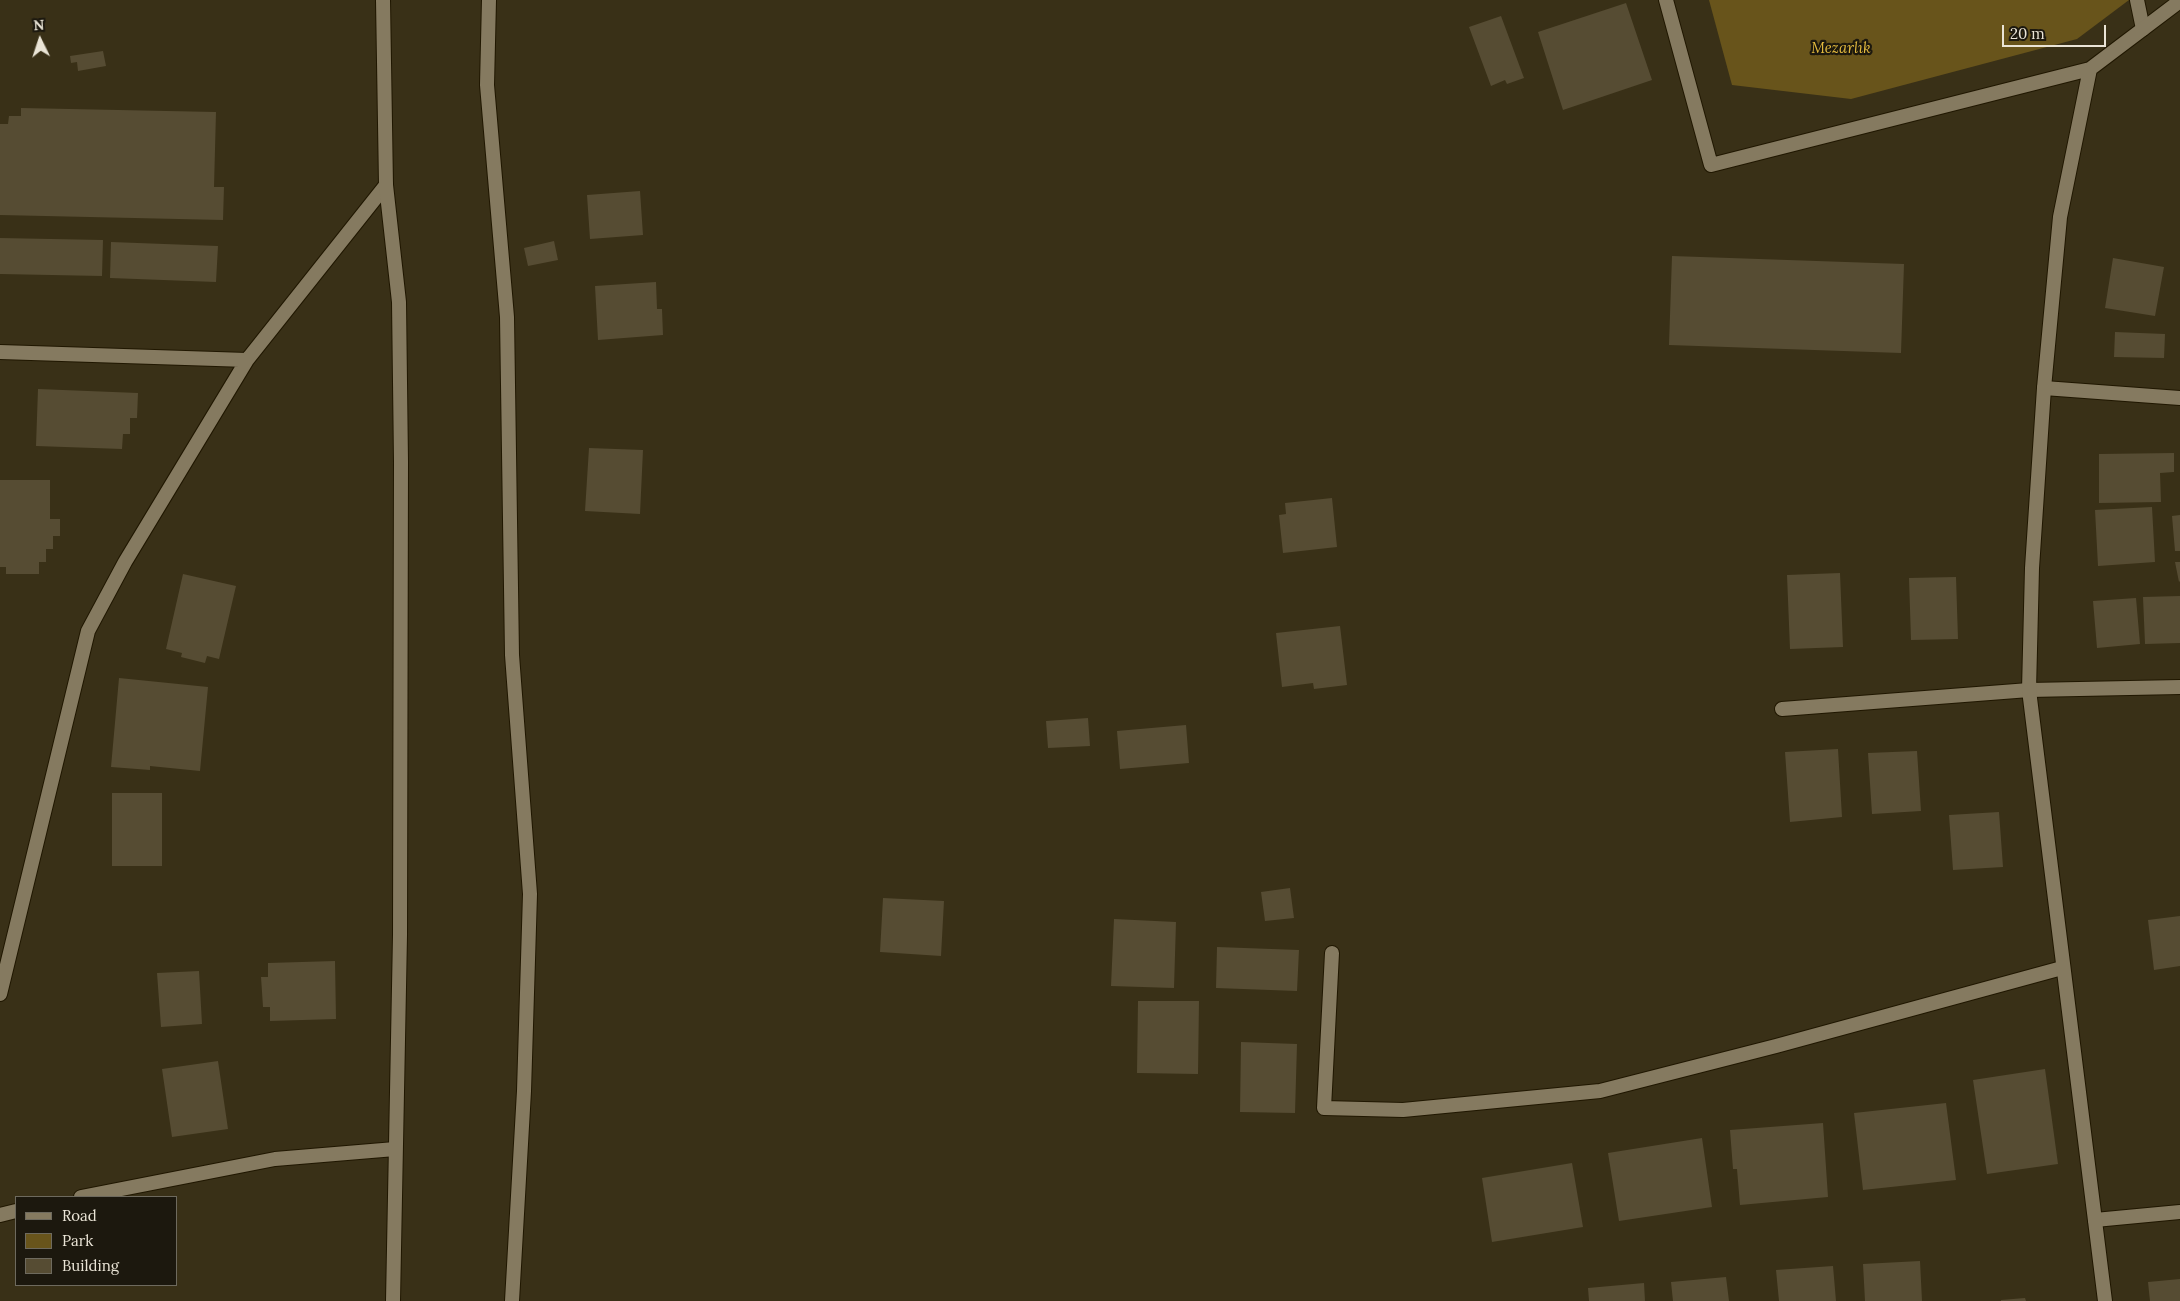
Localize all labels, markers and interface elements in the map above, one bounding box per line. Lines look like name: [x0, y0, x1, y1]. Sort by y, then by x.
north arrow: [15, 15, 65, 65]
scale bar: [2005, 15, 2109, 47]
text: N: [33, 16, 45, 34]
text: 20 m: [2010, 24, 2045, 43]
park label: Mezarlık: [1811, 40, 1871, 58]
legend: [15, 1196, 178, 1286]
text: Road: [62, 1206, 97, 1225]
text: Park: [62, 1231, 93, 1250]
text: Building: [62, 1256, 119, 1275]

